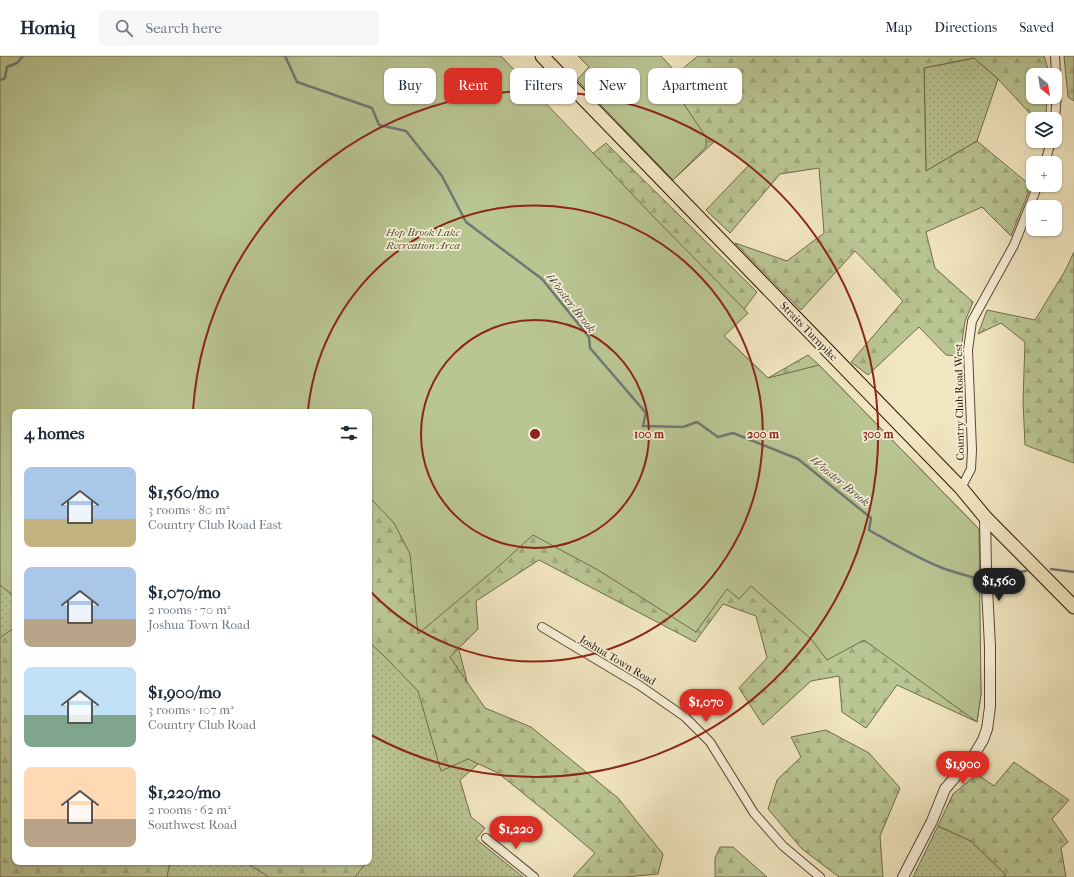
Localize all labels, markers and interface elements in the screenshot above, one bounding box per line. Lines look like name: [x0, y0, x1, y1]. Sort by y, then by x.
search box: [99, 10, 379, 46]
text: Homiq: [20, 17, 75, 39]
icon: search: [113, 17, 135, 39]
text: Search here: [145, 19, 222, 37]
text: Map: [885, 19, 912, 36]
text: Directions: [934, 19, 997, 36]
text: Saved: [1019, 19, 1054, 36]
chip: Buy: [384, 68, 436, 104]
chip: Rent: [444, 68, 502, 104]
chip: Filters: [510, 68, 577, 104]
chip: New: [585, 68, 640, 104]
chip: Apartment: [648, 68, 742, 104]
north arrow: [1026, 68, 1062, 104]
map controls: [1026, 68, 1062, 236]
button: layers: [1026, 112, 1062, 148]
button: +: [1026, 156, 1062, 192]
button: −: [1026, 200, 1062, 236]
park label: Hop Brook Lake Recreation Area: [385, 226, 461, 252]
water label: Wooster Brook: [543, 270, 599, 336]
street label: Straits Turnpike: [777, 299, 841, 364]
street label: Country Club Road West: [952, 343, 967, 461]
icon: filters: [338, 422, 360, 444]
text: 4 homes: [24, 423, 84, 443]
centre of rings: [528, 427, 542, 441]
text: 100 m: [634, 427, 665, 441]
text: 200 m: [747, 427, 780, 441]
text: 300 m: [863, 427, 894, 442]
water label: Wooster Brook: [807, 453, 873, 509]
text: $1,560/mo: [148, 482, 219, 502]
icon: home: [56, 483, 104, 531]
text: 3 rooms · 80 m²: [148, 502, 229, 517]
text: Country Club Road East: [148, 517, 282, 532]
pin: $1,560: [966, 568, 1032, 602]
text: $1,560: [982, 573, 1016, 588]
text: $1,070/mo: [148, 582, 221, 602]
icon: home: [56, 583, 104, 631]
text: 2 rooms · 70 m²: [148, 602, 231, 617]
text: Joshua Town Road: [148, 617, 250, 632]
street label: Joshua Town Road: [577, 632, 659, 689]
text: $1,900/mo: [148, 682, 221, 702]
icon: home: [56, 683, 104, 731]
pin: $1,070: [673, 689, 739, 723]
text: $1,070: [688, 694, 724, 709]
text: 3 rooms · 107 m²: [148, 702, 234, 717]
text: Country Club Road: [148, 717, 256, 732]
pin: $1,900: [930, 751, 996, 785]
text: $1,900: [945, 756, 981, 771]
text: $1,220/mo: [148, 782, 221, 802]
icon: home: [56, 783, 104, 831]
text: 2 rooms · 62 m²: [148, 802, 231, 817]
pin: $1,220: [483, 816, 549, 850]
text: Southwest Road: [148, 817, 237, 832]
text: $1,220: [498, 821, 534, 836]

